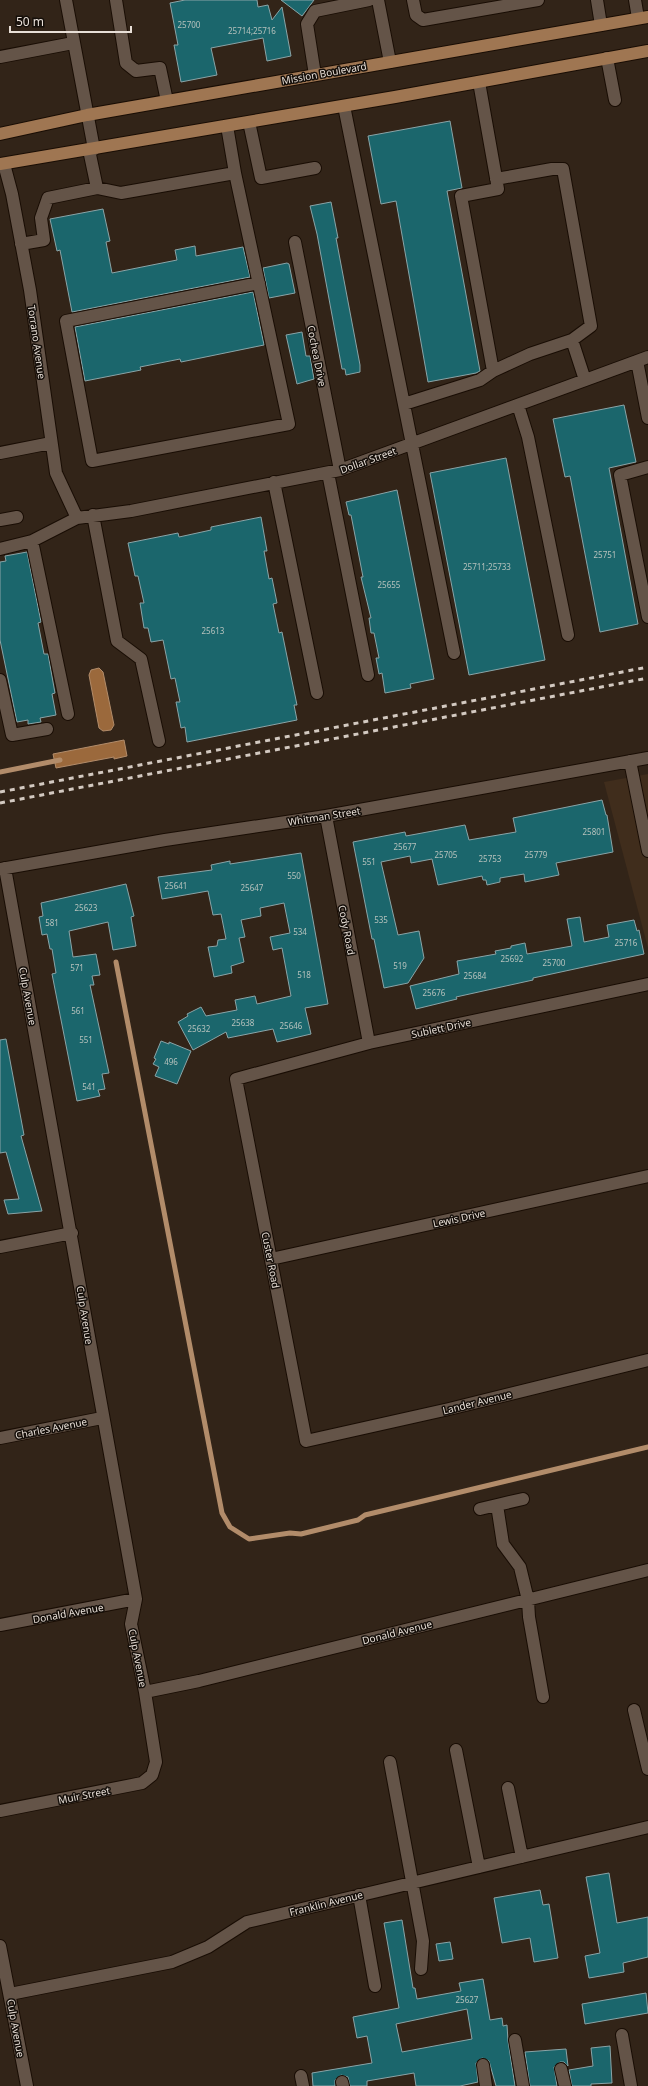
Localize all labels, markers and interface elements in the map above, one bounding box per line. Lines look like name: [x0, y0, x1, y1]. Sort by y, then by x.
scale bar: [10, 8, 131, 34]
text: 50 m: [16, 13, 44, 30]
house number: 25700: [178, 19, 201, 30]
house number: 25714;25716: [228, 25, 276, 36]
street label: Mission Boulevard: [280, 59, 368, 87]
street label: Torrano Avenue: [25, 304, 49, 380]
street label: Cochea Drive: [304, 324, 330, 388]
street label: Dollar Street: [338, 443, 398, 477]
house number: 25751: [594, 549, 616, 560]
house number: 25711;25733: [463, 561, 511, 572]
house number: 25655: [378, 579, 401, 590]
house number: 25613: [202, 625, 225, 636]
street label: Whitman Street: [287, 803, 362, 829]
house number: 25801: [583, 826, 605, 837]
house number: 25677: [394, 841, 417, 852]
house number: 25705: [435, 849, 458, 860]
house number: 25779: [525, 849, 548, 860]
house number: 25753: [479, 853, 502, 864]
house number: 551: [362, 856, 376, 867]
house number: 550: [287, 870, 301, 881]
house number: 25641: [165, 880, 187, 891]
house number: 25647: [241, 882, 264, 893]
house number: 25623: [75, 902, 98, 913]
street label: Cody Road: [335, 904, 359, 956]
house number: 535: [374, 914, 388, 925]
house number: 581: [45, 917, 59, 928]
house number: 534: [293, 926, 307, 937]
house number: 25716: [615, 937, 638, 948]
house number: 25692: [501, 953, 524, 964]
house number: 25700: [543, 957, 566, 968]
house number: 519: [393, 960, 407, 971]
house number: 571: [70, 962, 84, 973]
street label: Culp Avenue: [16, 966, 40, 1027]
house number: 518: [297, 969, 311, 980]
house number: 25684: [464, 970, 487, 981]
house number: 25676: [423, 987, 446, 998]
house number: 561: [71, 1005, 85, 1016]
street label: Sublett Drive: [410, 1015, 472, 1041]
house number: 25638: [232, 1017, 255, 1028]
house number: 25646: [280, 1020, 303, 1031]
house number: 25632: [188, 1023, 211, 1034]
house number: 551: [79, 1034, 93, 1045]
house number: 496: [164, 1056, 178, 1067]
house number: 541: [82, 1081, 96, 1092]
street label: Lewis Drive: [432, 1206, 487, 1230]
street label: Custer Road: [259, 1231, 283, 1289]
street label: Culp Avenue: [73, 1285, 97, 1346]
street label: Lander Avenue: [441, 1387, 513, 1417]
street label: Charles Avenue: [14, 1414, 88, 1442]
street label: Donald Avenue: [32, 1600, 105, 1626]
street label: Donald Avenue: [361, 1616, 434, 1647]
street label: Culp Avenue: [126, 1628, 151, 1689]
street label: Muir Street: [57, 1783, 111, 1807]
street label: Franklin Avenue: [288, 1887, 365, 1919]
house number: 25627: [456, 1994, 479, 2005]
street label: Culp Avenue: [4, 1998, 28, 2059]

